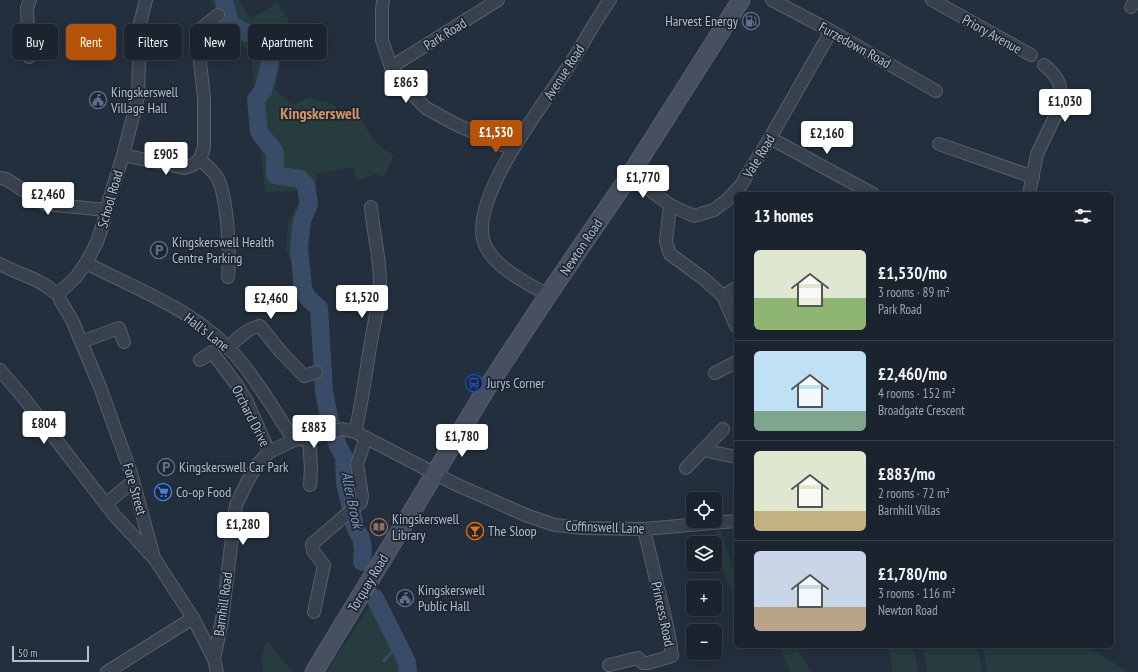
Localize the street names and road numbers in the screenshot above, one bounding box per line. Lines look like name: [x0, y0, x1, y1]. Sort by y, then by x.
street label: Priory Avenue: [959, 10, 1025, 58]
street label: Park Road: [420, 14, 470, 54]
street label: Furzedown Road: [816, 18, 894, 72]
street label: Avenue Road: [539, 41, 589, 103]
street label: Vale Road: [739, 131, 779, 182]
street label: School Road: [93, 168, 127, 230]
street label: Newton Road: [556, 215, 606, 279]
street label: Hall's Lane: [181, 309, 233, 355]
street label: Orchard Drive: [228, 382, 274, 450]
street label: Fore Street: [119, 461, 151, 517]
street label: Coffinswell Lane: [565, 517, 645, 537]
street label: Torquay Road: [344, 551, 392, 615]
street label: Barnhill Road: [210, 571, 236, 637]
street label: Princess Road: [647, 580, 679, 648]

